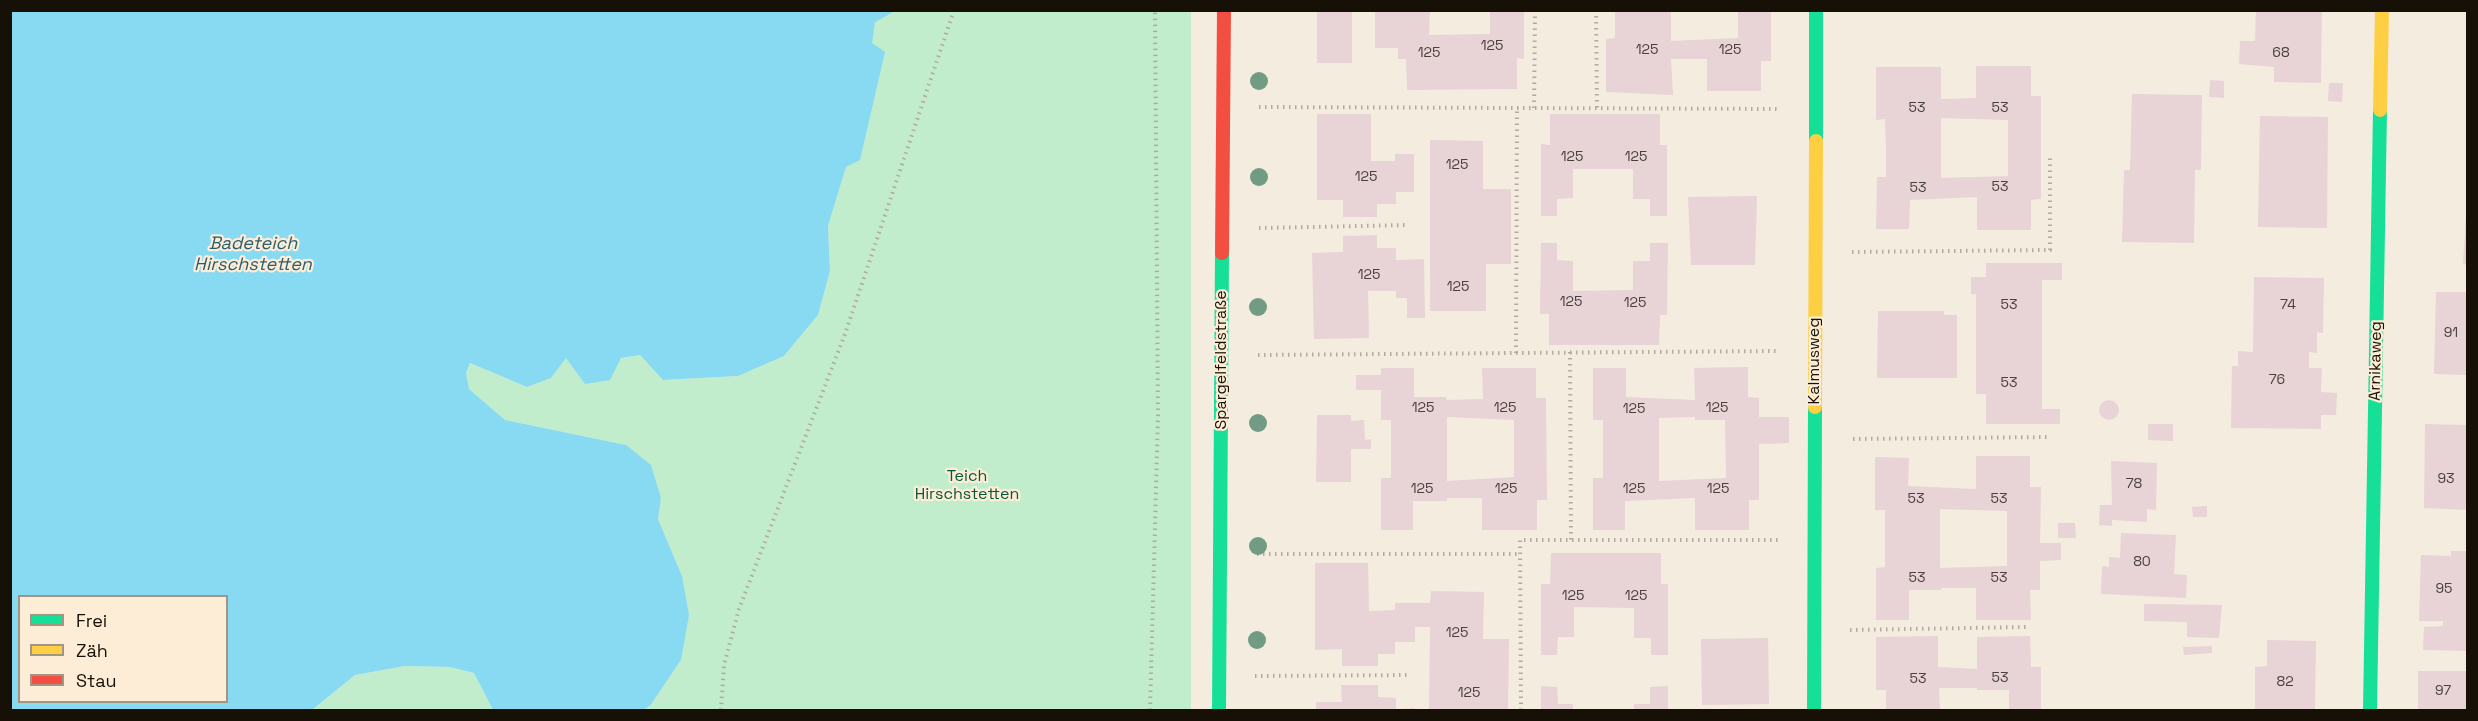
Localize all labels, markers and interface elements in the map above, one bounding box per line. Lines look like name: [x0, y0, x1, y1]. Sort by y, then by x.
house number: 125: [1481, 38, 1503, 54]
house number: 125: [1636, 42, 1658, 58]
house number: 125: [1719, 42, 1741, 58]
house number: 125: [1418, 45, 1440, 61]
house number: 68: [2272, 45, 2290, 61]
house number: 53: [1909, 100, 1925, 116]
house number: 53: [1992, 100, 2008, 116]
house number: 125: [1561, 149, 1583, 165]
house number: 125: [1625, 149, 1647, 165]
house number: 125: [1446, 157, 1468, 173]
house number: 125: [1355, 169, 1377, 185]
house number: 53: [1992, 179, 2008, 195]
house number: 53: [1910, 180, 1926, 196]
water label: Badeteich Hirschstetten: [194, 233, 312, 276]
house number: 125: [1358, 267, 1380, 283]
house number: 125: [1447, 279, 1469, 295]
street label: Spargelfeldstraße: [1212, 290, 1232, 430]
house number: 125: [1560, 294, 1582, 310]
house number: 125: [1624, 295, 1646, 311]
house number: 53: [2001, 297, 2017, 313]
house number: 74: [2280, 297, 2296, 313]
street label: Kalmusweg: [1805, 317, 1825, 405]
street label: Arnikaweg: [2366, 321, 2386, 401]
house number: 91: [2444, 325, 2458, 341]
house number: 76: [2269, 372, 2285, 388]
house number: 53: [2001, 375, 2017, 391]
house number: 125: [1412, 400, 1434, 416]
house number: 125: [1494, 400, 1516, 416]
house number: 125: [1706, 400, 1728, 416]
house number: 125: [1623, 401, 1645, 417]
park label: Teich Hirschstetten: [915, 467, 1019, 505]
house number: 93: [2437, 471, 2455, 487]
house number: 78: [2126, 476, 2142, 492]
house number: 125: [1411, 481, 1433, 497]
house number: 125: [1495, 481, 1517, 497]
house number: 125: [1623, 481, 1645, 497]
house number: 125: [1707, 481, 1729, 497]
house number: 53: [1908, 491, 1924, 507]
house number: 53: [1991, 491, 2007, 507]
house number: 80: [2133, 554, 2151, 570]
house number: 53: [1909, 570, 1925, 586]
house number: 53: [1991, 570, 2007, 586]
house number: 95: [2436, 581, 2452, 597]
house number: 125: [1562, 588, 1584, 604]
house number: 125: [1625, 588, 1647, 604]
legend: [18, 595, 228, 703]
text: Frei: [76, 609, 107, 632]
house number: 125: [1446, 625, 1468, 641]
text: Zäh: [76, 639, 108, 662]
text: Stau: [76, 669, 116, 692]
house number: 53: [1992, 670, 2008, 686]
house number: 53: [1910, 671, 1926, 687]
house number: 82: [2276, 674, 2294, 690]
house number: 97: [2435, 683, 2451, 699]
house number: 125: [1458, 685, 1480, 701]

